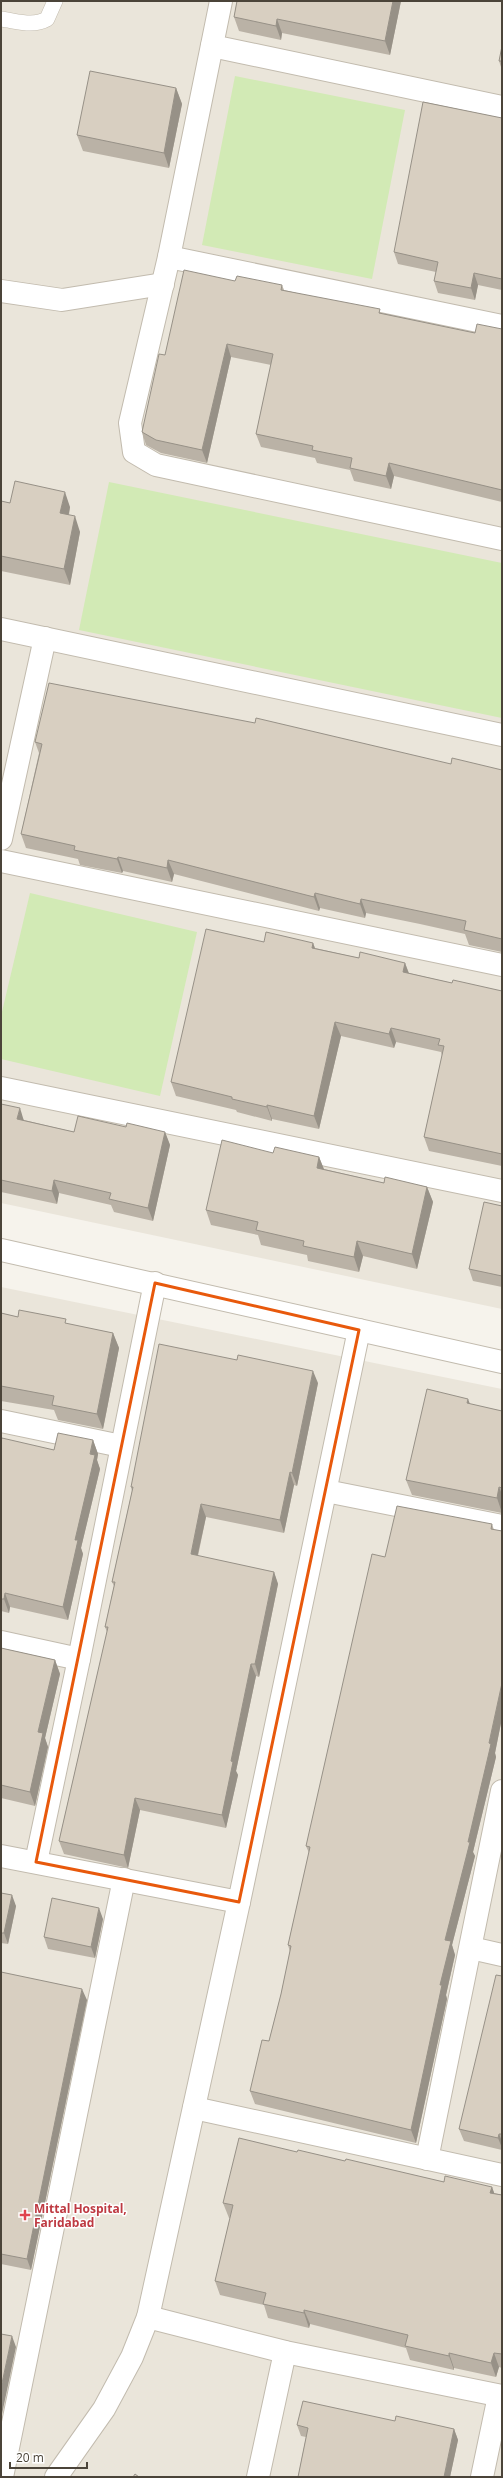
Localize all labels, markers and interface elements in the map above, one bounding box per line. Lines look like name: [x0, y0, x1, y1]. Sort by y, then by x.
place label: Mittal Hospital, Faridabad: [34, 2200, 127, 2231]
marker: Mittal Hospital, Faridabad: [19, 2209, 31, 2221]
scale bar: [10, 2444, 87, 2470]
text: 20 m: [16, 2449, 44, 2466]

